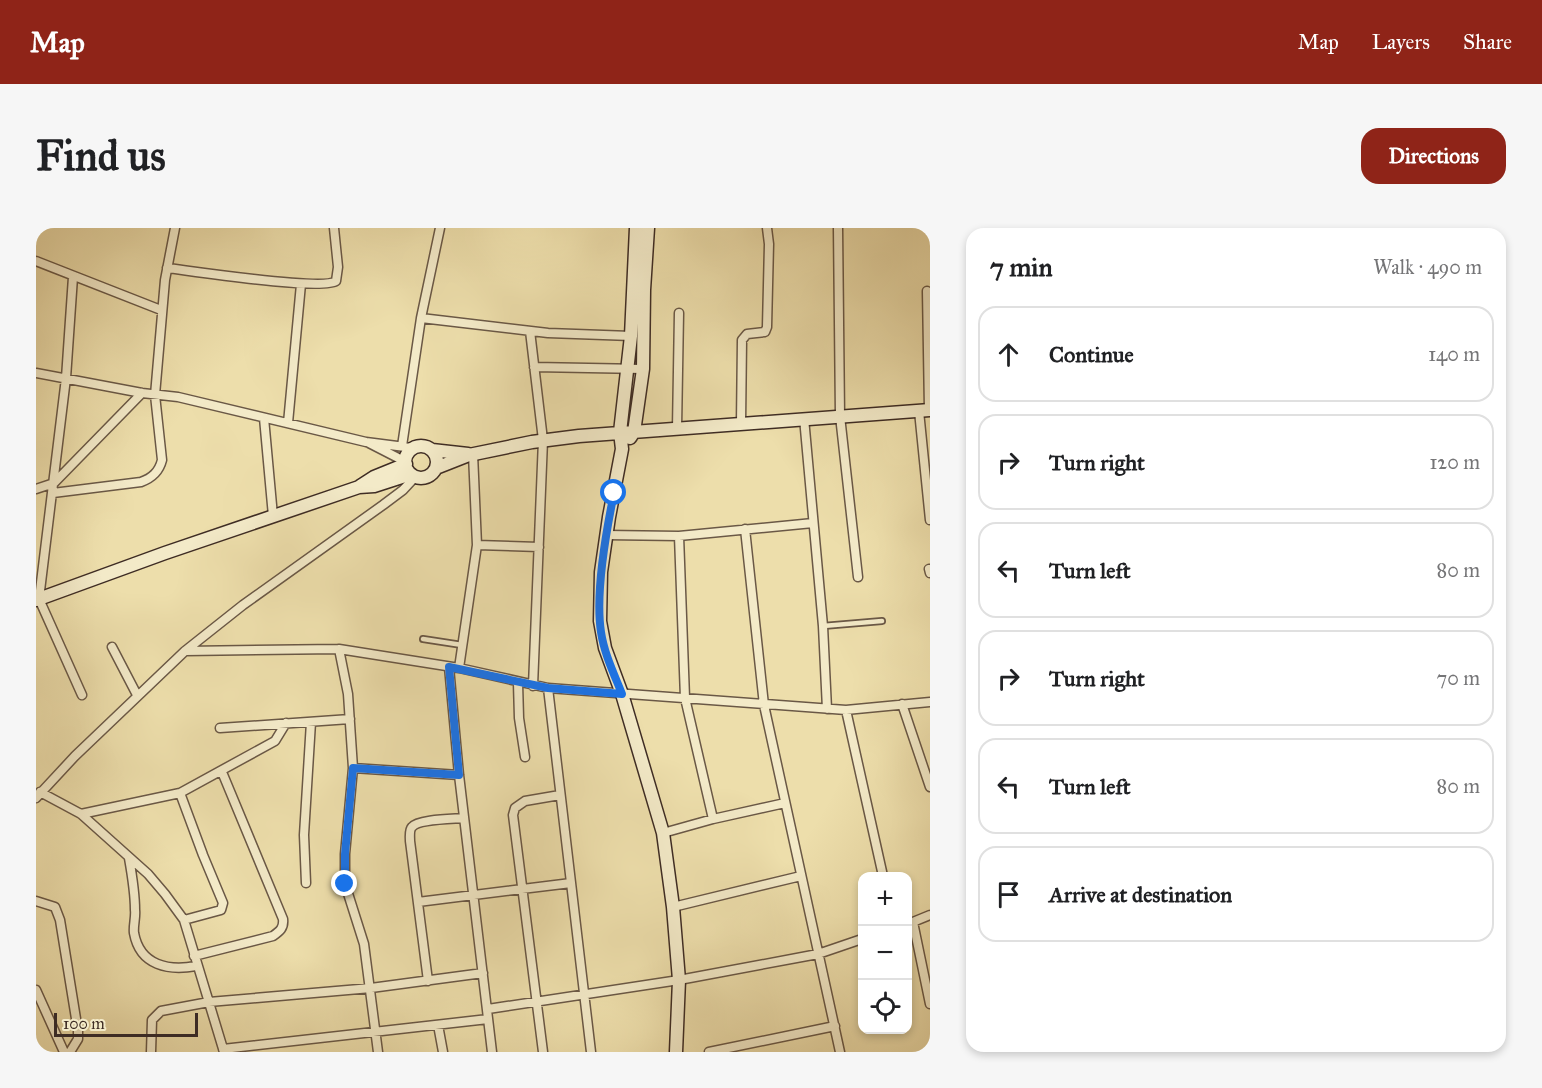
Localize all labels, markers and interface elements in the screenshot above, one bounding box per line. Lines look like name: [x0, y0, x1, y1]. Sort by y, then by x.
text: Map: [30, 25, 85, 60]
text: Map: [1298, 29, 1339, 55]
text: Layers: [1372, 29, 1430, 55]
text: Share: [1463, 29, 1512, 55]
button: Directions: [1361, 128, 1506, 184]
text: Find us: [36, 130, 166, 182]
text: 7 min: [990, 251, 1053, 283]
text: Walk · 490 m: [1373, 255, 1482, 279]
icon: ahead: [992, 338, 1025, 371]
text: Continue: [1049, 341, 1134, 368]
text: 140 m: [1428, 342, 1480, 366]
icon: right: [992, 446, 1025, 479]
text: Turn right: [1049, 449, 1145, 476]
text: 120 m: [1429, 450, 1480, 474]
route start: [600, 479, 626, 505]
icon: left: [992, 554, 1025, 587]
text: Turn left: [1049, 557, 1131, 584]
text: 80 m: [1437, 558, 1480, 582]
icon: right: [992, 662, 1025, 695]
text: Turn right: [1049, 665, 1145, 692]
text: 70 m: [1437, 666, 1480, 690]
icon: left: [992, 770, 1025, 803]
text: Turn left: [1049, 773, 1131, 800]
text: 80 m: [1437, 774, 1480, 798]
route end: [331, 870, 357, 896]
map controls: [858, 872, 912, 1034]
button: +: [858, 872, 912, 926]
icon: arrive: [992, 878, 1025, 911]
text: Arrive at destination: [1049, 881, 1232, 908]
button: −: [858, 926, 912, 980]
button: locate: [858, 980, 912, 1034]
scale bar: [54, 1010, 198, 1038]
text: 100 m: [63, 1014, 105, 1033]

